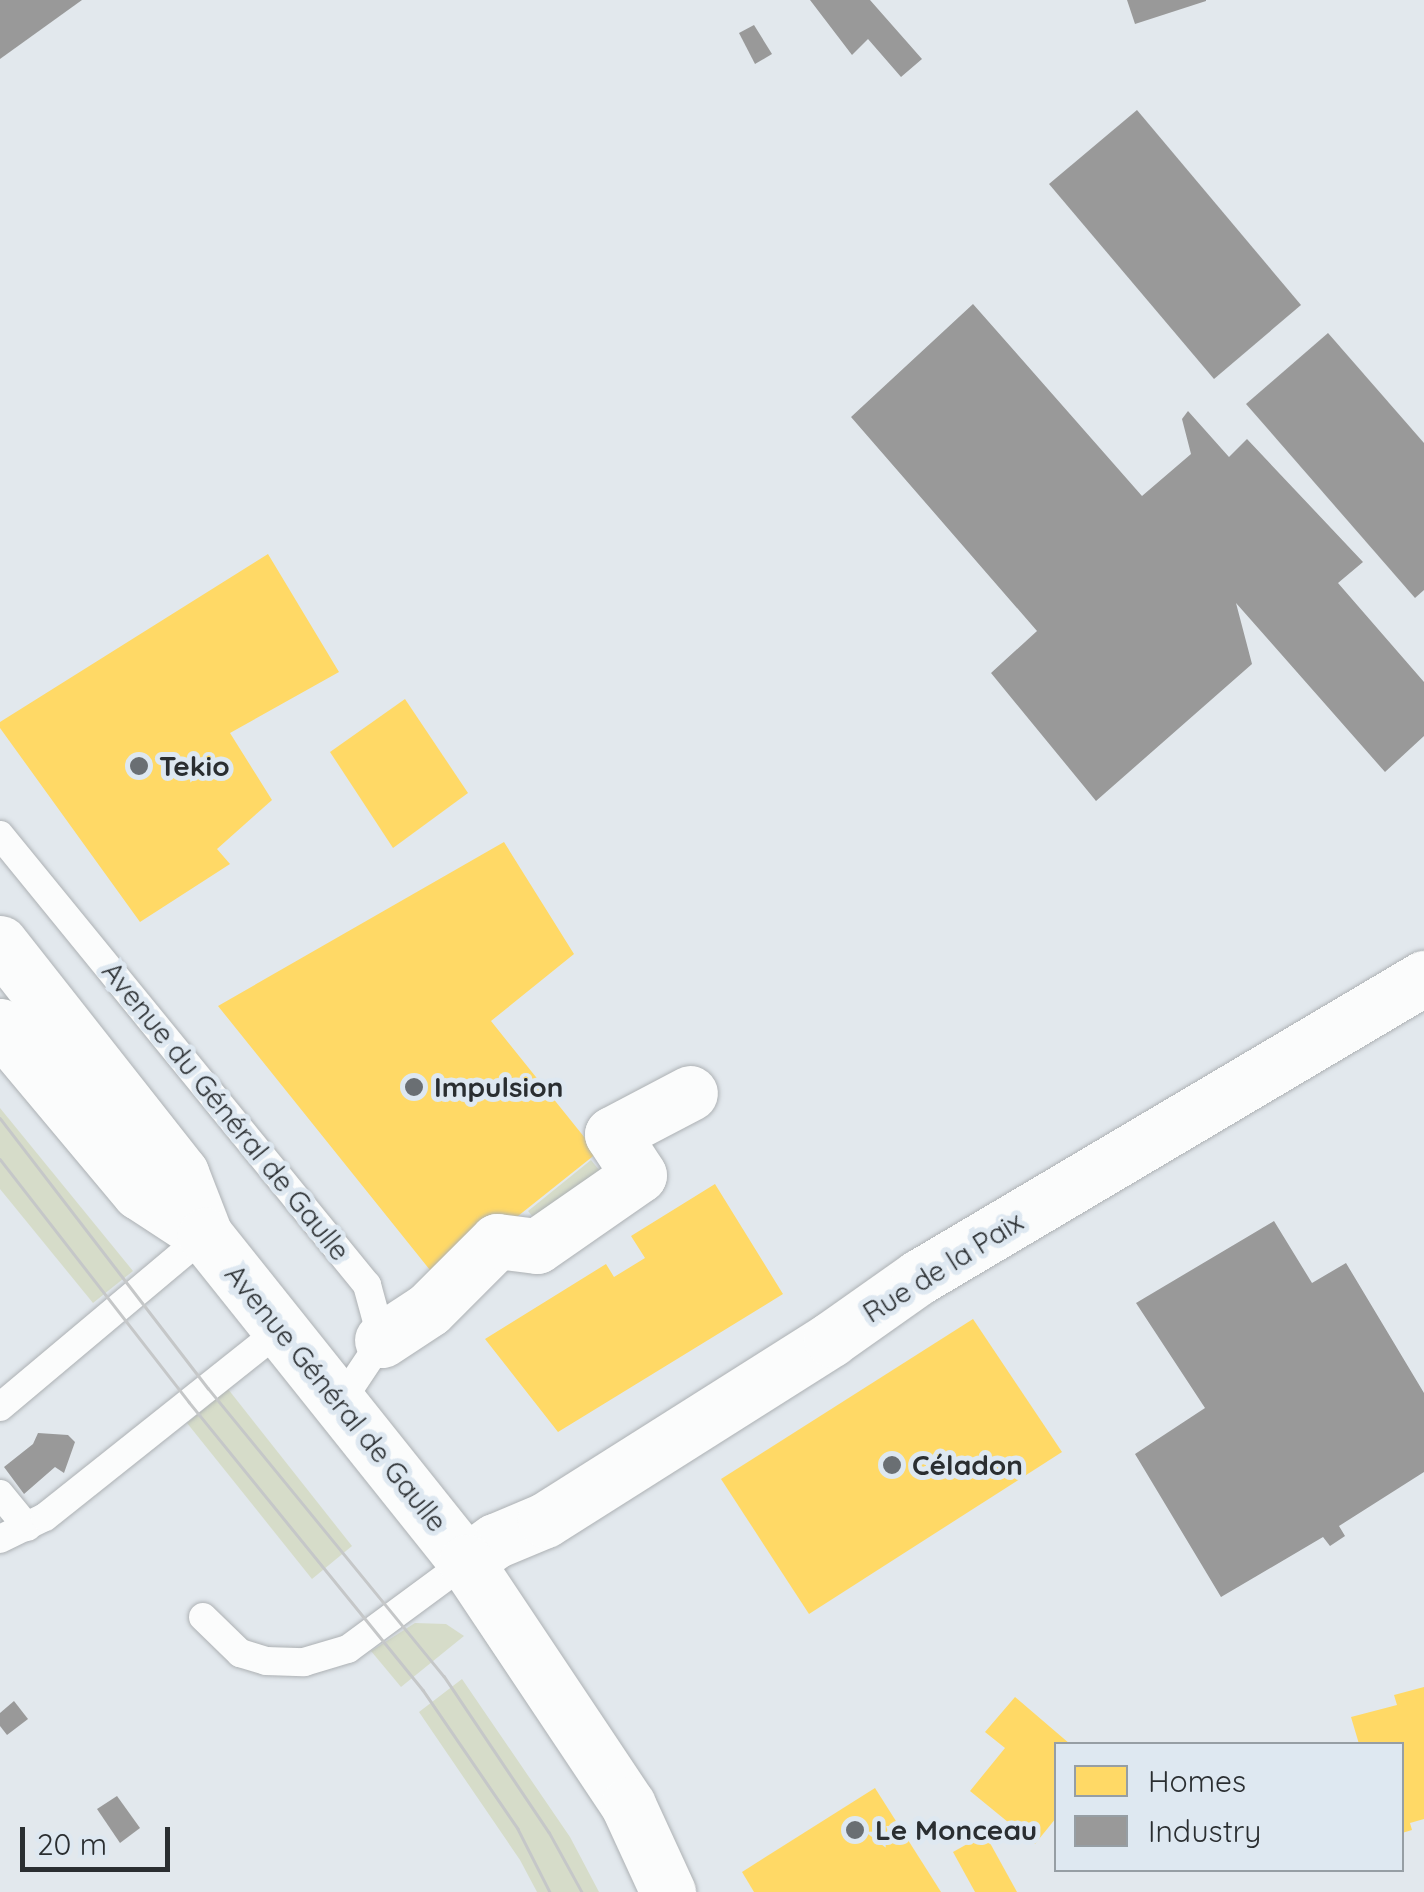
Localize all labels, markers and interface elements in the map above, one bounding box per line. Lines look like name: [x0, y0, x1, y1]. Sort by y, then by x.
place label: Tekio: [159, 749, 230, 783]
marker: Tekio: [128, 755, 150, 777]
street label: Avenue du Général de Gaulle: [95, 955, 357, 1267]
place label: Impulsion: [434, 1070, 563, 1104]
marker: Impulsion: [403, 1076, 425, 1098]
street label: Rue de la Paix: [857, 1204, 1029, 1330]
street label: Avenue Général de Gaulle: [218, 1258, 454, 1538]
place label: Céladon: [912, 1448, 1023, 1482]
marker: Céladon: [881, 1454, 903, 1476]
legend: [1054, 1742, 1404, 1872]
text: Homes: [1148, 1762, 1246, 1800]
scale bar: [25, 1807, 175, 1869]
text: Industry: [1148, 1812, 1261, 1850]
place label: Le Monceau: [875, 1813, 1037, 1847]
marker: Le Monceau: [844, 1819, 866, 1841]
text: 20 m: [37, 1825, 107, 1863]

